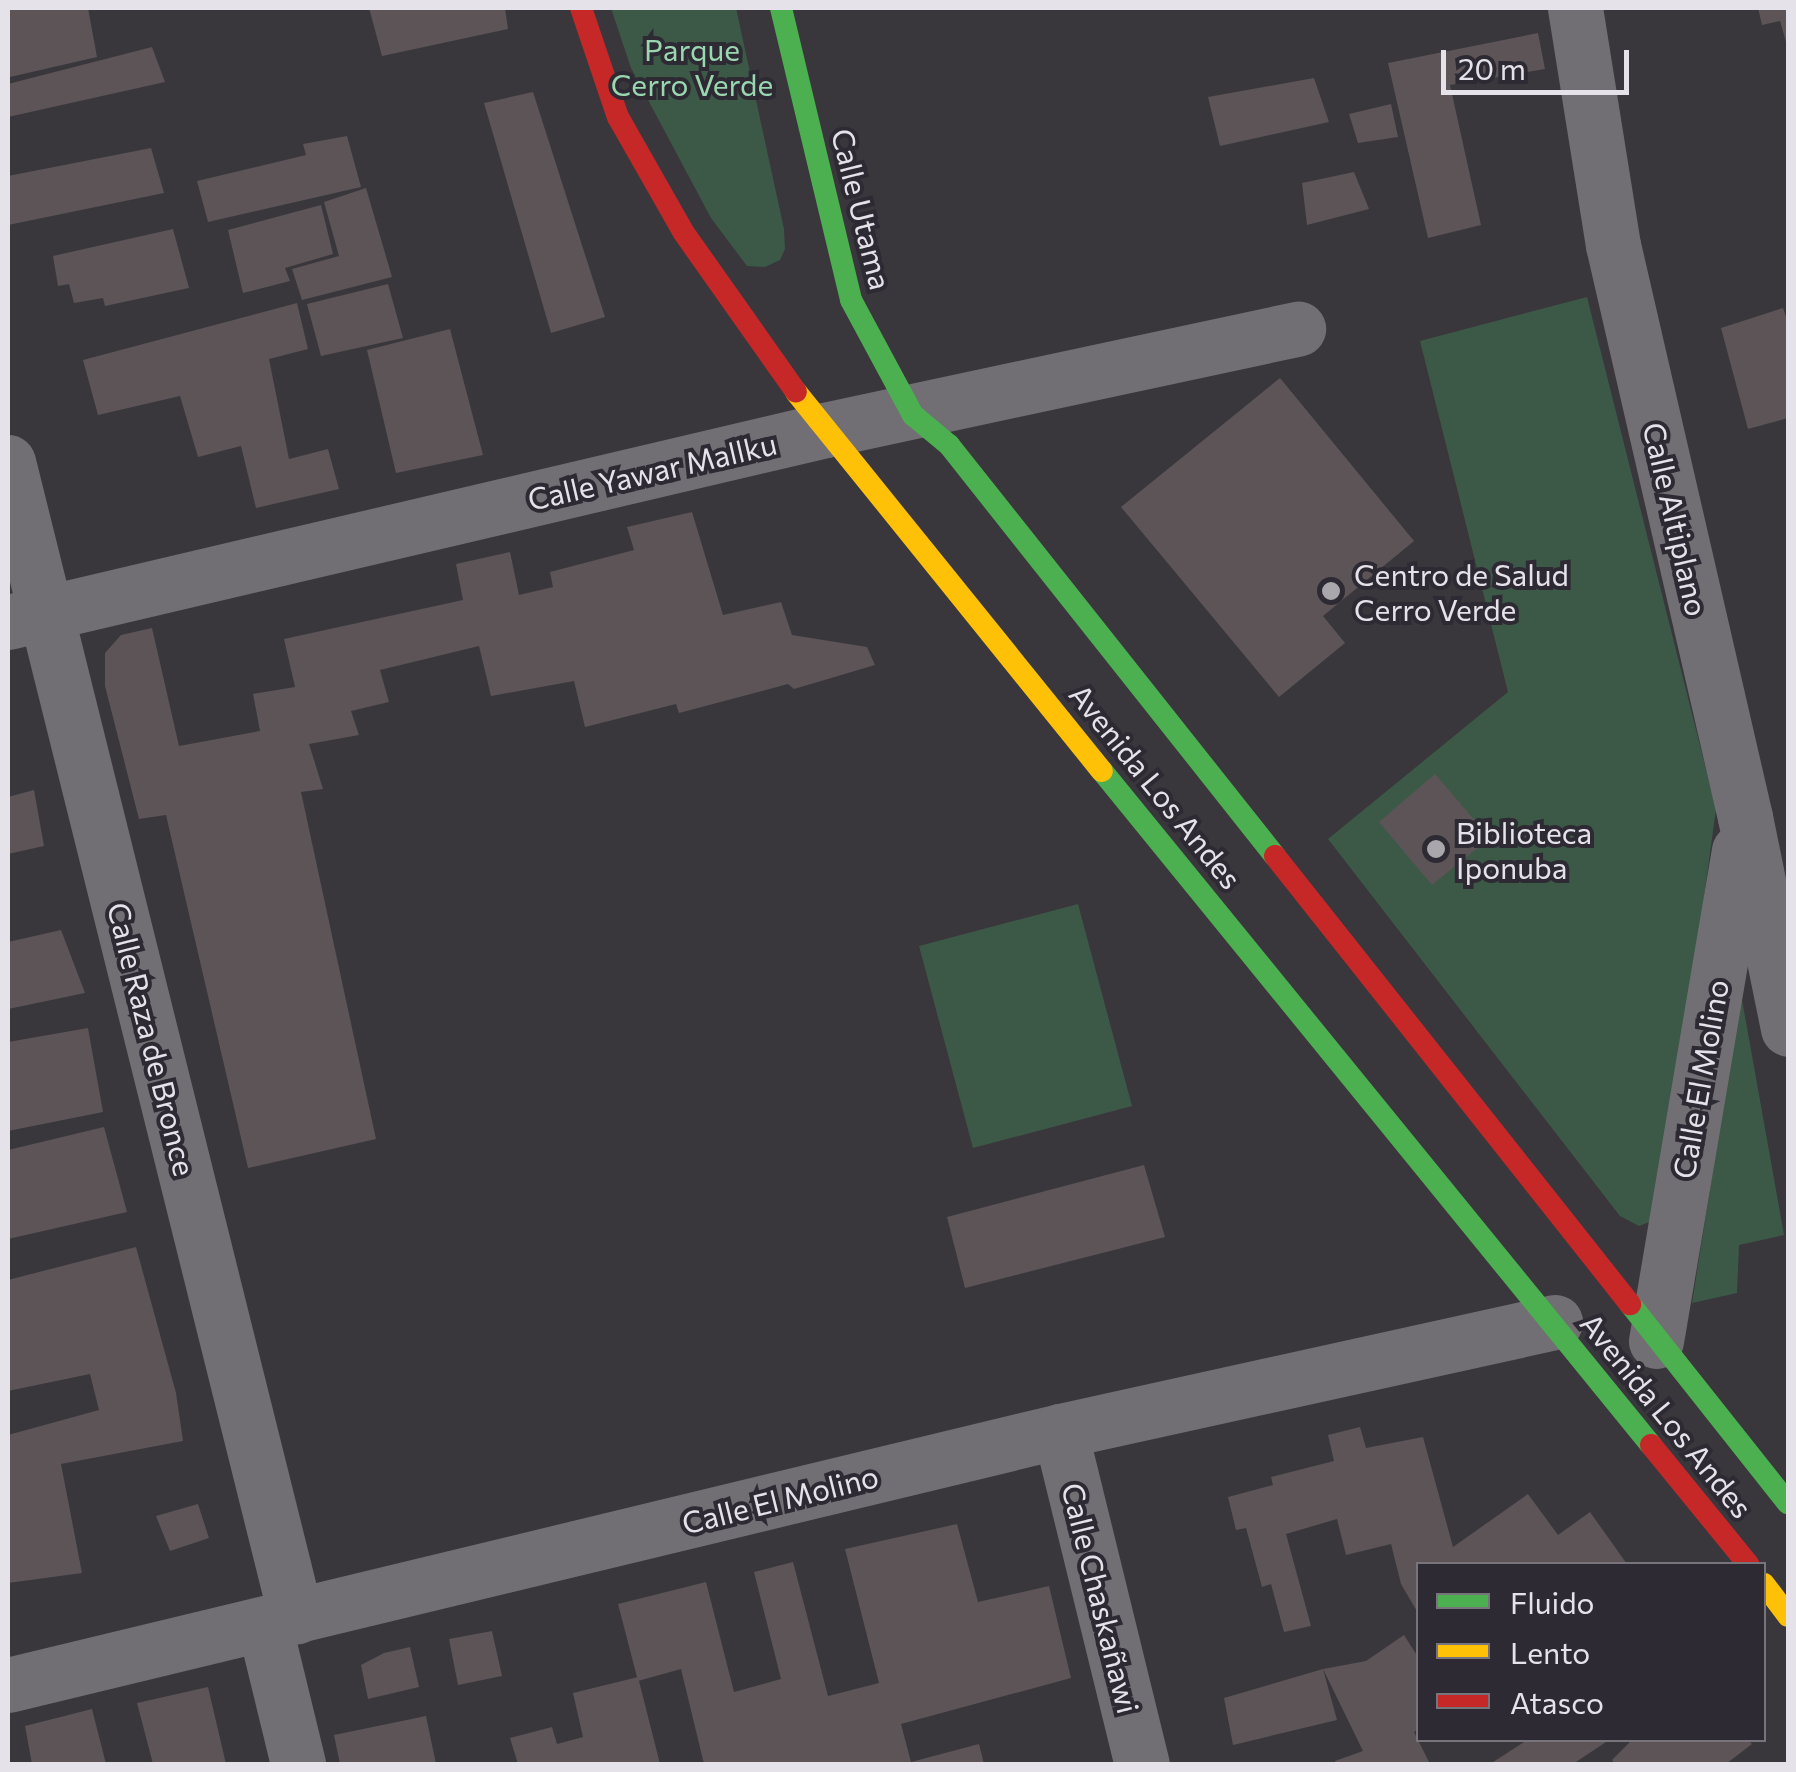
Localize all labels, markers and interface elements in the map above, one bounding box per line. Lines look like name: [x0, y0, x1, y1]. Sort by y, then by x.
scale bar: [1446, 30, 1634, 92]
park label: Parque Cerro Verde: [611, 31, 773, 102]
text: 20 m: [1458, 49, 1526, 86]
street label: Calle Utama: [825, 125, 899, 293]
street label: Calle Altiplano: [1636, 419, 1716, 619]
street label: Calle Yawar Mallku: [524, 425, 780, 517]
place label: Centro de Salud Cerro Verde: [1354, 556, 1569, 626]
marker: Centro de Salud Cerro Verde: [1318, 578, 1344, 604]
street label: Avenida Los Andes: [1062, 676, 1250, 896]
place label: Biblioteca Iponuba: [1456, 814, 1592, 884]
marker: Biblioteca Iponuba: [1425, 838, 1447, 860]
street label: Calle Raza de Bronce: [101, 899, 203, 1179]
street label: Calle El Molino: [1665, 977, 1735, 1181]
street label: Avenida Los Andes: [1573, 1305, 1761, 1525]
street label: Calle El Molino: [678, 1457, 882, 1541]
street label: Calle Chaskañawi: [1055, 1479, 1147, 1717]
legend: [1416, 1562, 1766, 1742]
text: Fluido: [1510, 1583, 1595, 1620]
text: Lento: [1510, 1633, 1590, 1670]
text: Atasco: [1510, 1683, 1604, 1720]

